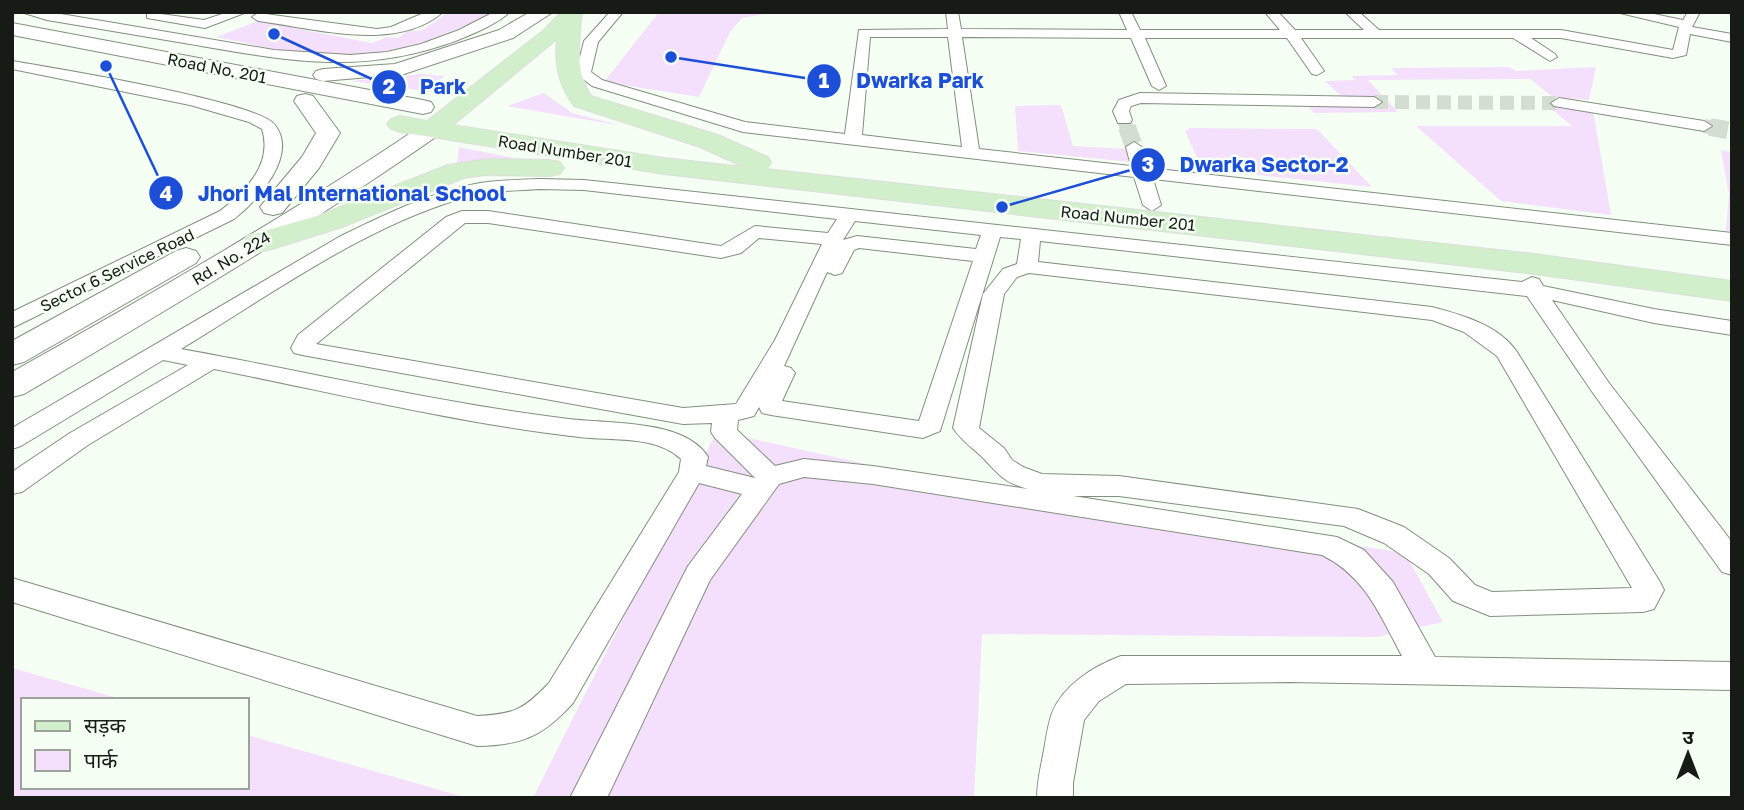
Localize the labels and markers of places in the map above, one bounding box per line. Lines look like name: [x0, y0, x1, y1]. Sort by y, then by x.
callout: Dwarka Park: [807, 60, 998, 102]
callout: Park: [371, 66, 481, 108]
callout: Dwarka Sector-2: [1130, 144, 1363, 186]
callout: Jhori Mal International School: [149, 172, 520, 214]

